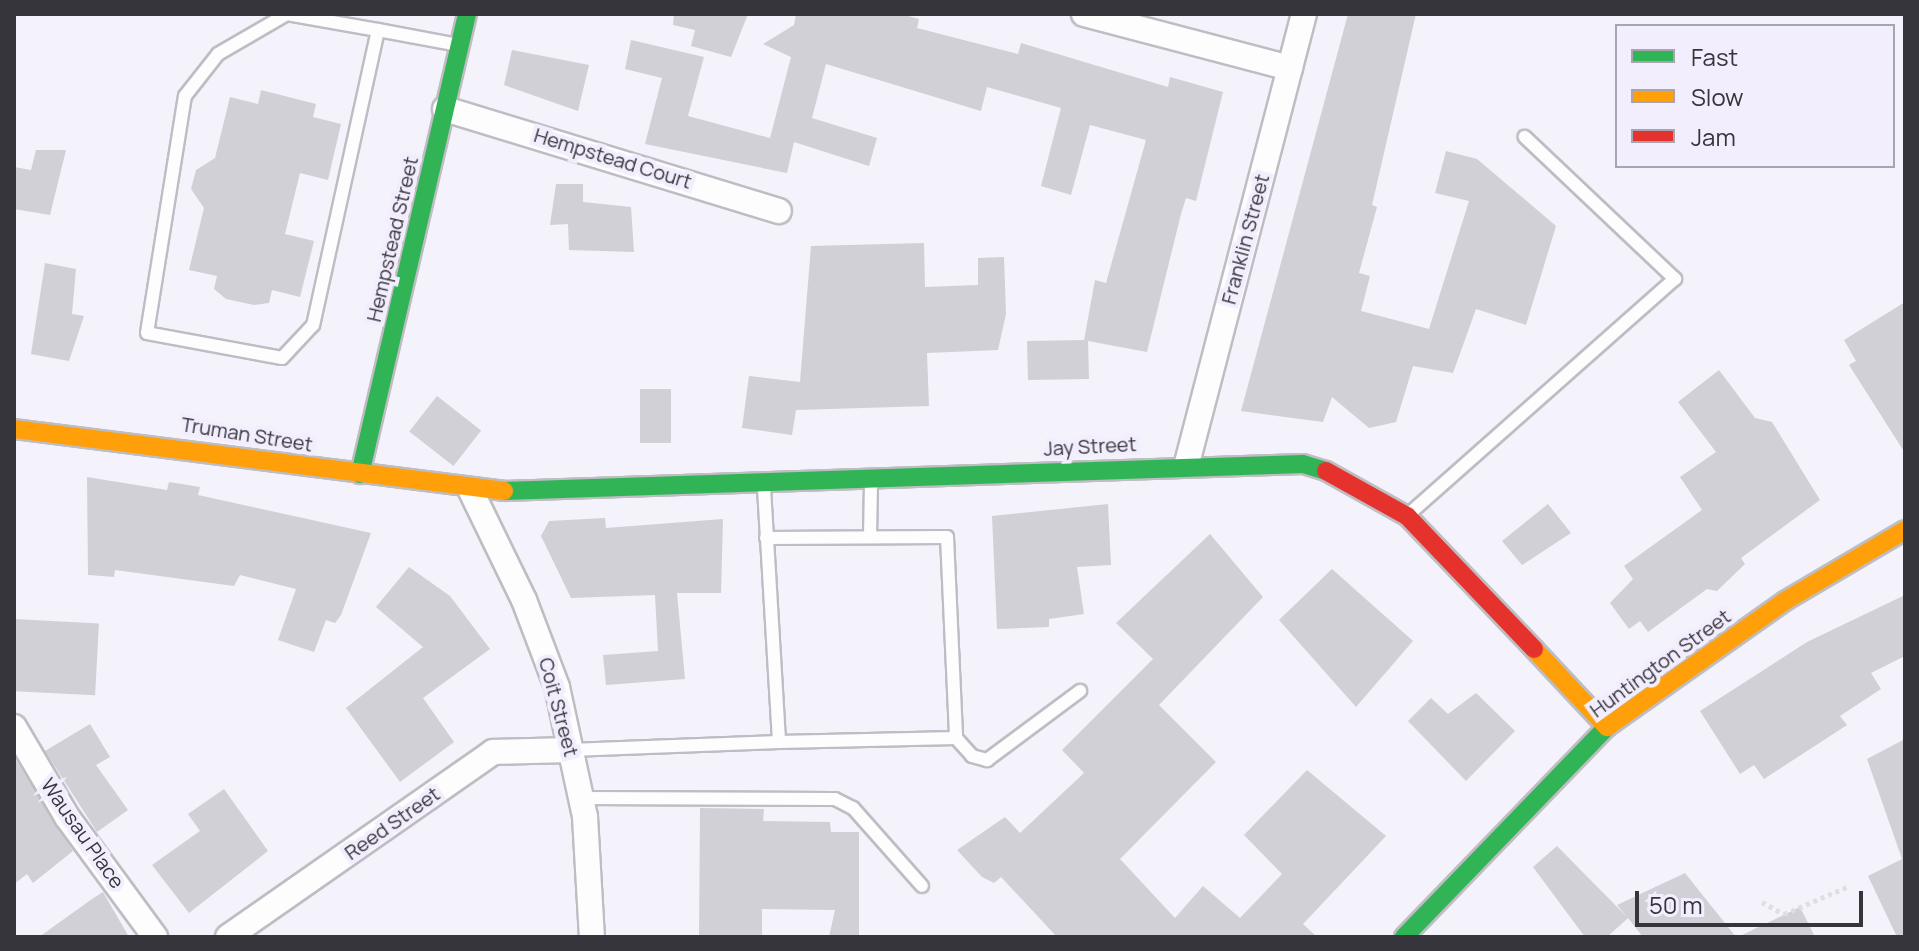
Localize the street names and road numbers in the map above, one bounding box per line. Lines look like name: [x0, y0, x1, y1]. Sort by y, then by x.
street label: Hempstead Court: [531, 123, 695, 193]
street label: Hempstead Street: [361, 154, 423, 324]
street label: Franklin Street: [1216, 171, 1274, 307]
street label: Truman Street: [180, 412, 314, 456]
street label: Jay Street: [1043, 432, 1137, 460]
street label: Huntington Street: [1585, 604, 1735, 722]
street label: Coit Street: [534, 655, 584, 759]
street label: Wausau Place: [36, 773, 130, 893]
street label: Reed Street: [340, 781, 444, 865]

